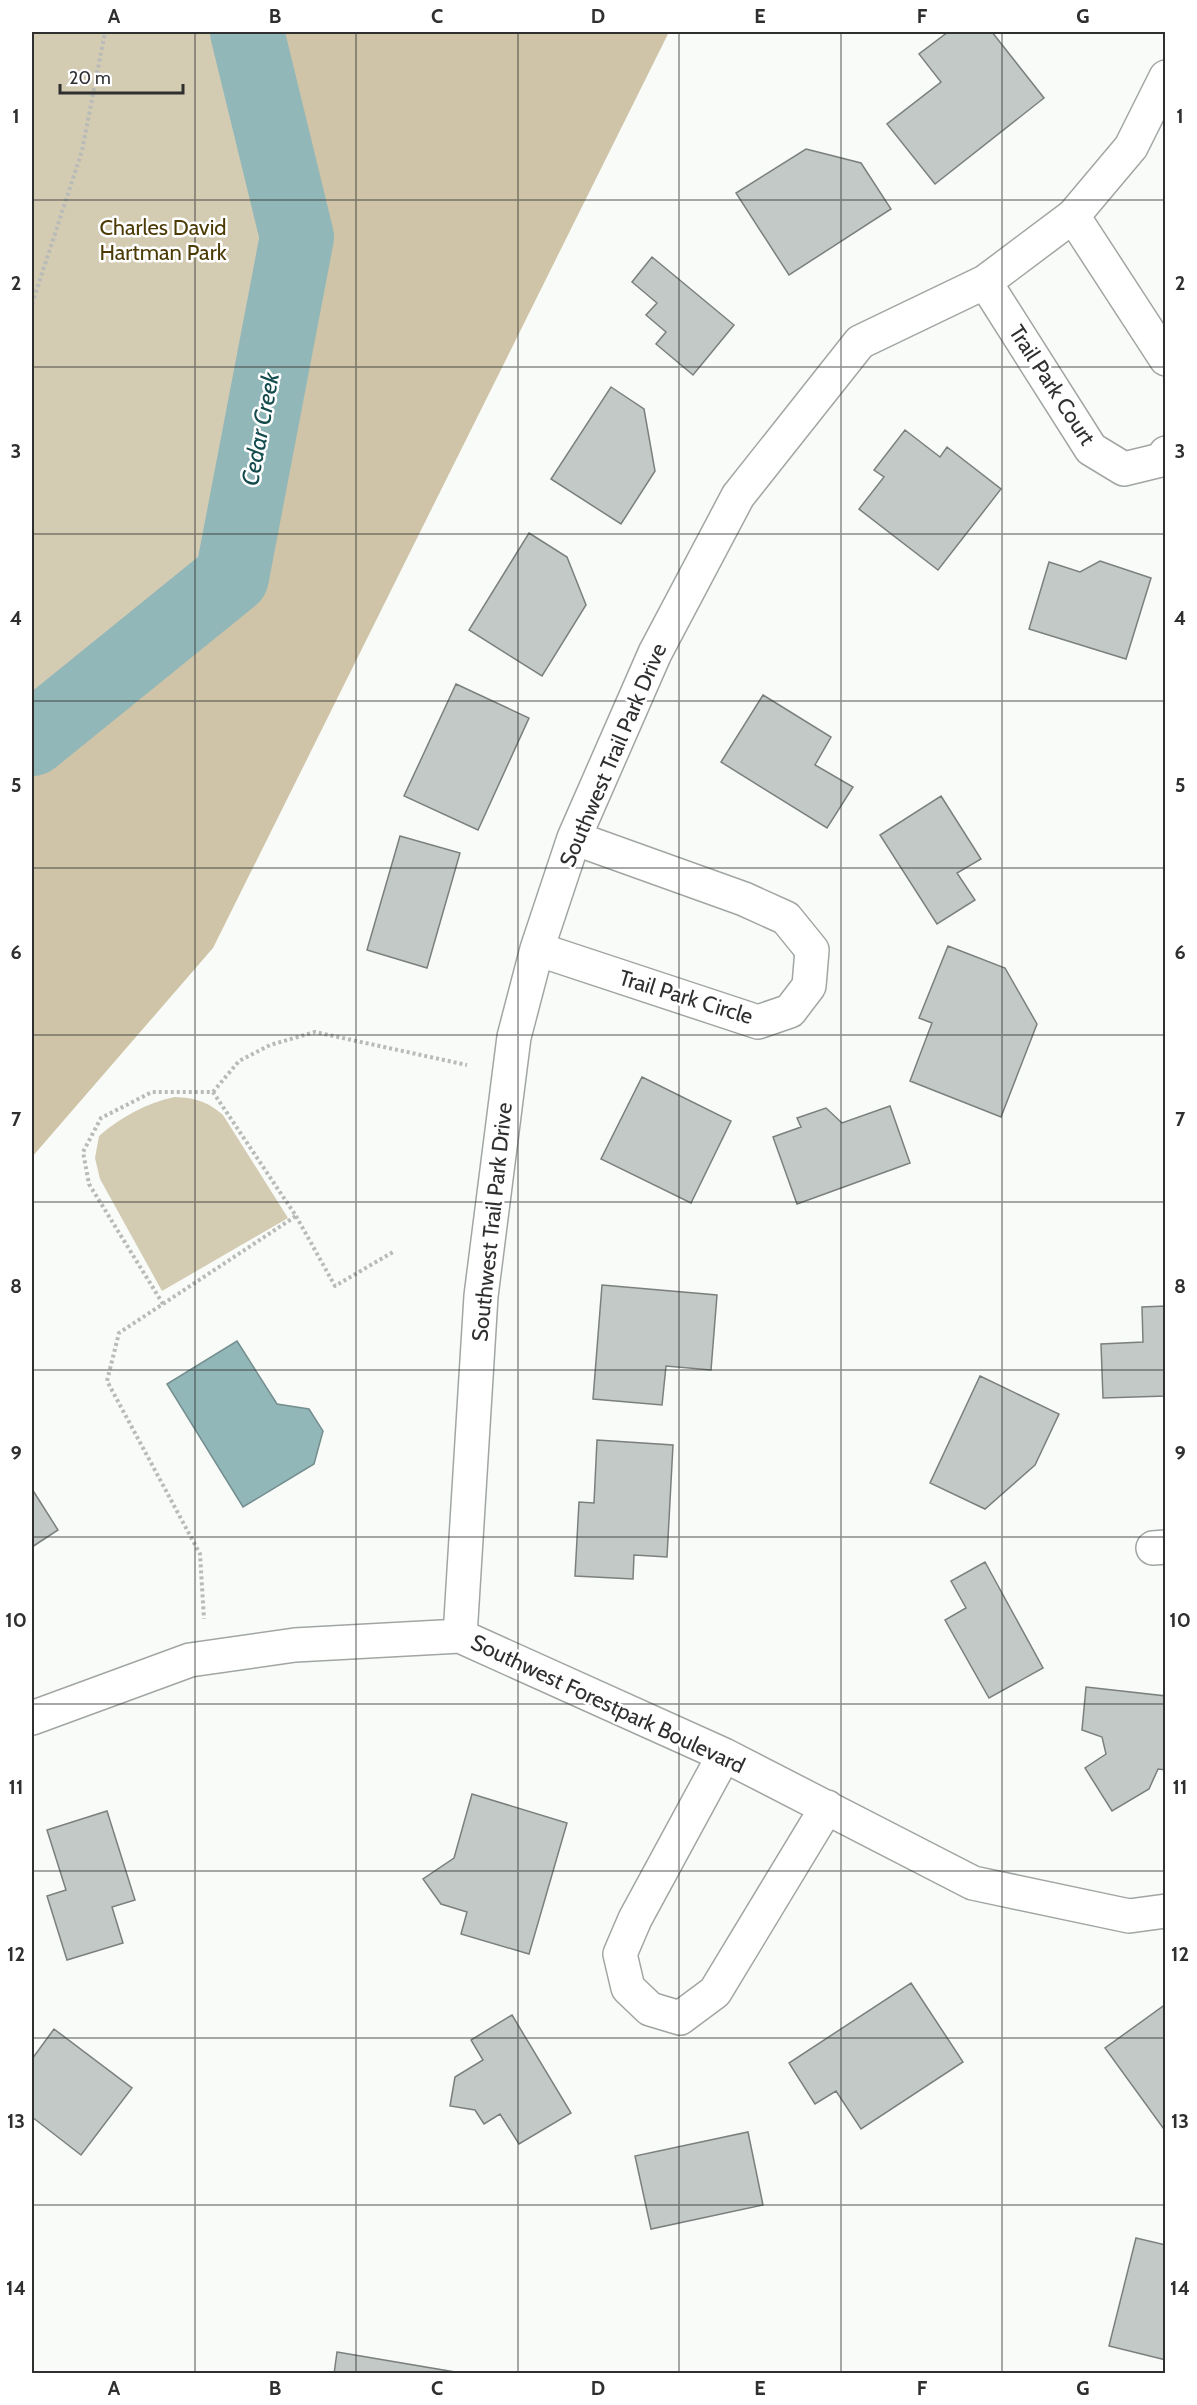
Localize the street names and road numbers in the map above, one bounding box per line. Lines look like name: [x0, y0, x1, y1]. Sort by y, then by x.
street label: Trail Park Court: [1003, 320, 1101, 451]
street label: Southwest Trail Park Drive: [554, 639, 672, 871]
street label: Trail Park Circle: [616, 964, 756, 1030]
street label: Southwest Trail Park Drive: [466, 1101, 518, 1343]
street label: Southwest Forestpark Boulevard: [467, 1629, 749, 1779]

